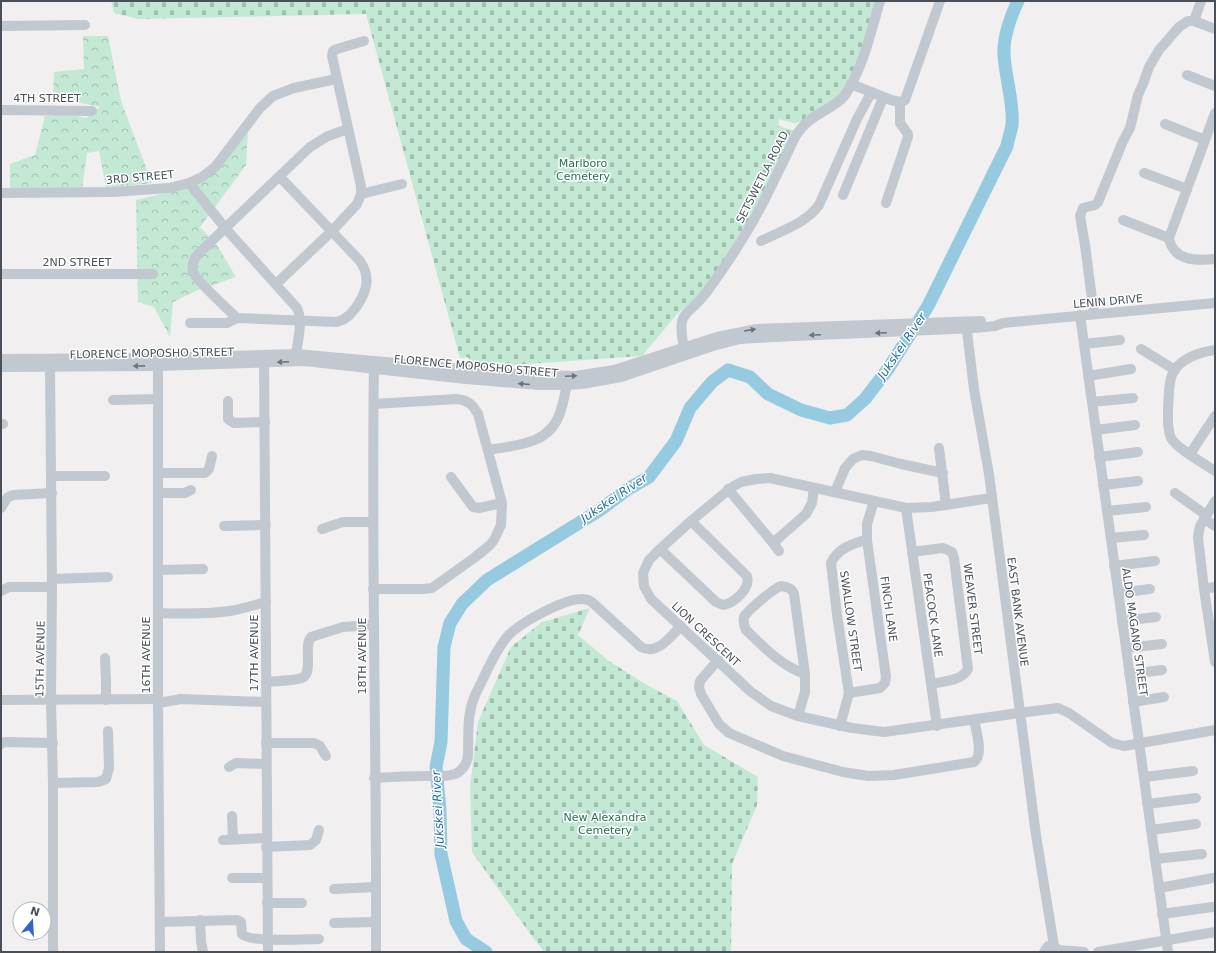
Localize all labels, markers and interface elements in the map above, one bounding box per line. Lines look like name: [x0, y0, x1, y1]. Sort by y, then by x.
street label: 4TH STREET: [13, 92, 81, 105]
street label: SETSWETLA ROAD: [734, 129, 791, 225]
park label: Marlboro Cemetery: [556, 157, 611, 183]
street label: 3RD STREET: [105, 168, 175, 187]
street label: 2ND STREET: [42, 256, 112, 269]
street label: LENIN DRIVE: [1073, 292, 1144, 311]
water label: Jukskei River: [874, 309, 930, 383]
one-way arrow: [744, 327, 756, 333]
one-way arrow: [875, 329, 887, 336]
one-way arrow: [808, 332, 821, 338]
street label: FLORENCE MOPOSHO STREET: [70, 346, 235, 361]
street label: FLORENCE MOPOSHO STREET: [393, 353, 559, 380]
one-way arrow: [277, 359, 289, 366]
one-way arrow: [132, 363, 145, 369]
one-way arrow: [565, 373, 578, 379]
one-way arrow: [518, 380, 530, 387]
water label: Jukskei River: [577, 470, 651, 526]
street label: EAST BANK AVENUE: [1004, 557, 1031, 668]
street label: WEAVER STREET: [960, 562, 985, 656]
street label: ALDO MAGANO STREET: [1119, 567, 1150, 697]
street label: SWALLOW STREET: [837, 570, 864, 673]
street label: PEACOCK LANE: [920, 572, 945, 658]
street label: FINCH LANE: [877, 575, 900, 643]
street label: LION CRESCENT: [669, 599, 743, 670]
street label: 17TH AVENUE: [248, 614, 261, 692]
street label: 16TH AVENUE: [140, 616, 153, 694]
street label: 18TH AVENUE: [356, 617, 369, 695]
street label: 15TH AVENUE: [33, 620, 48, 698]
water label: Jukskei River: [429, 769, 447, 850]
park label: New Alexandra Cemetery: [563, 811, 647, 837]
north arrow: [12, 901, 52, 941]
text: N: [29, 904, 41, 920]

